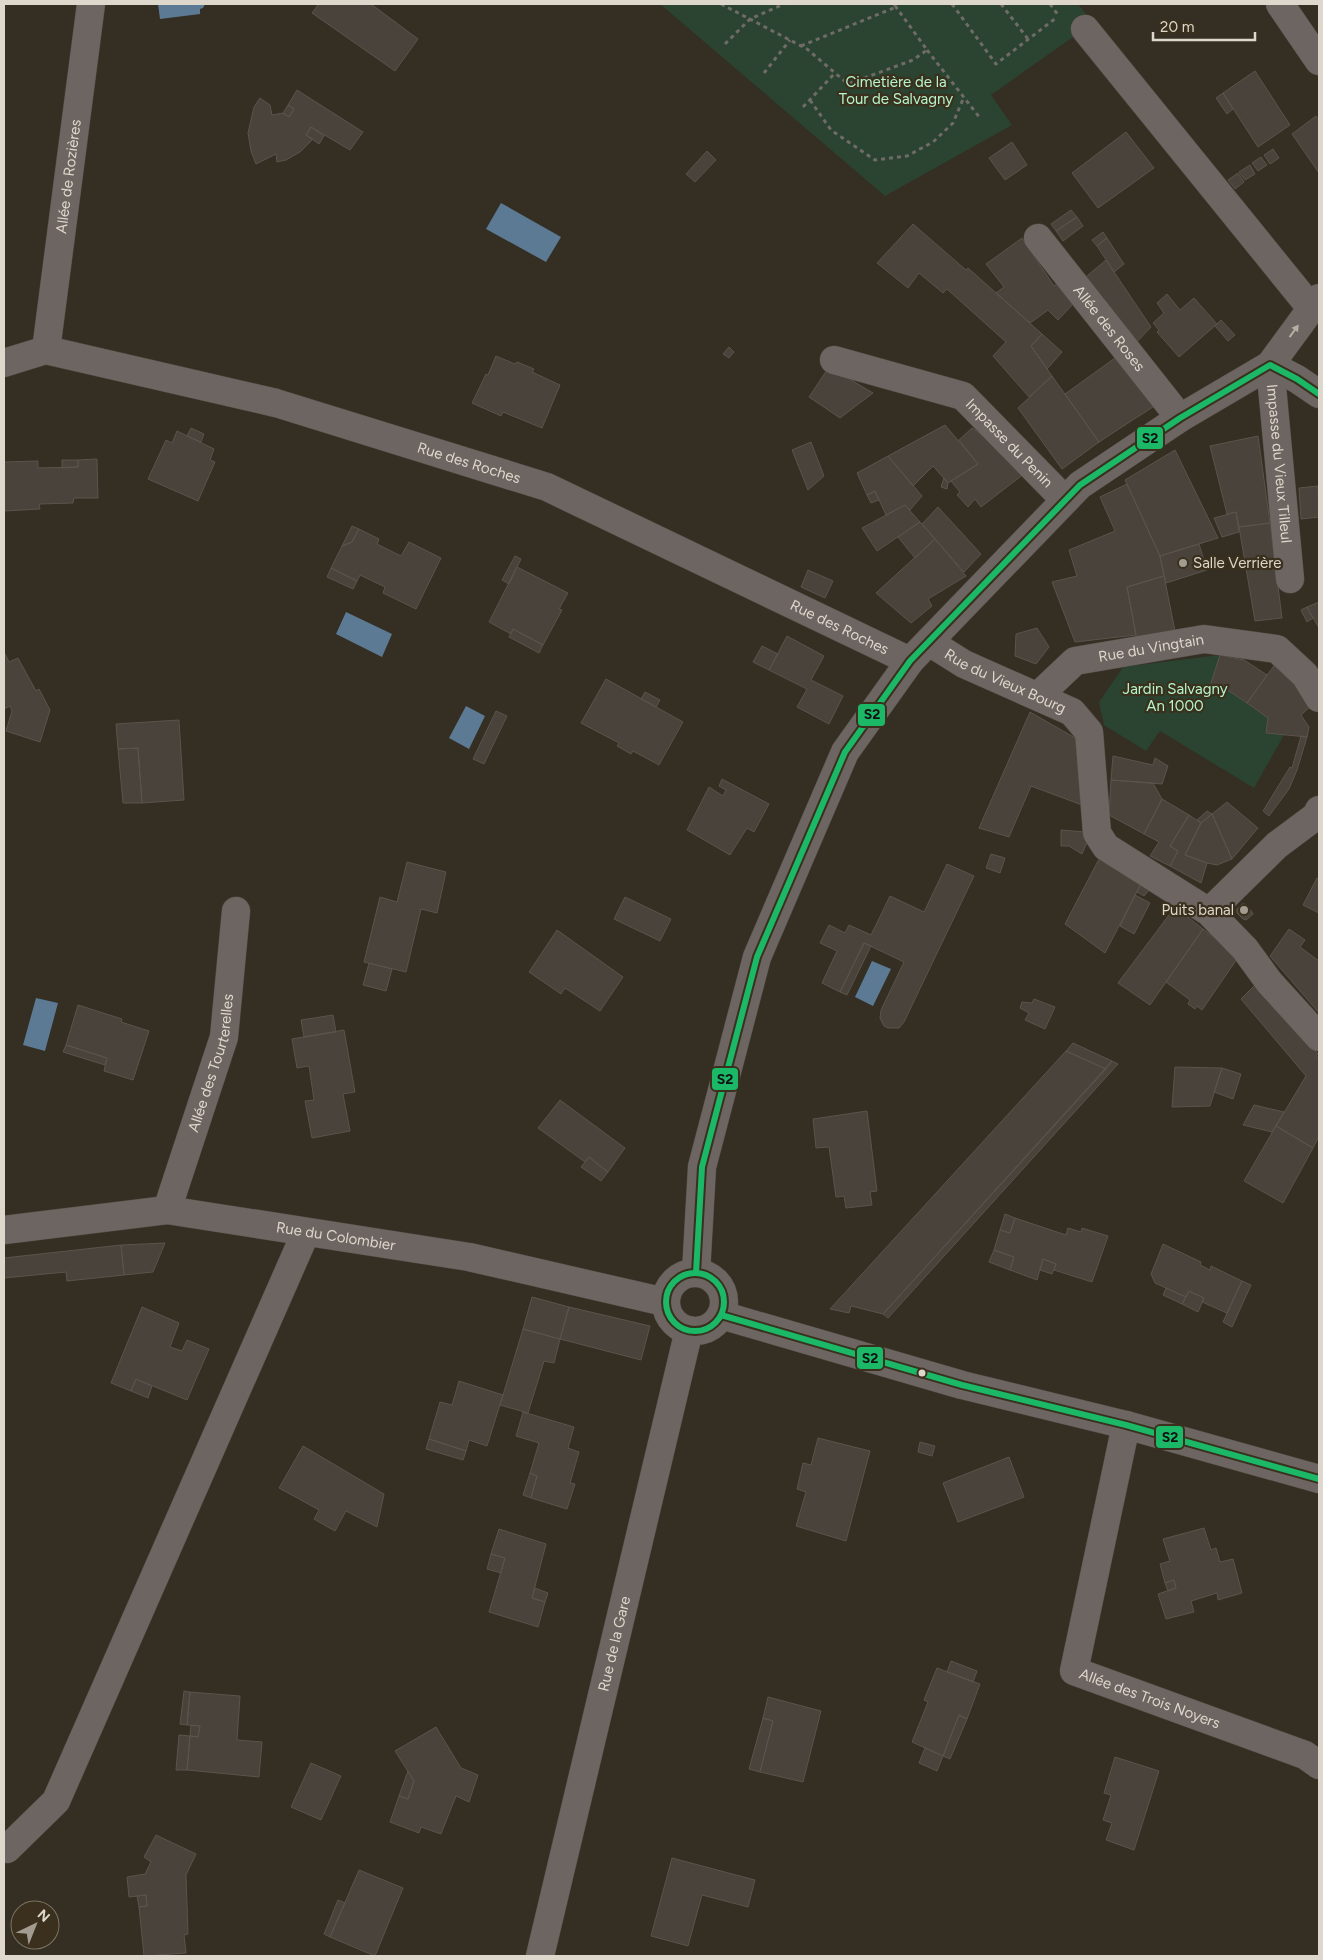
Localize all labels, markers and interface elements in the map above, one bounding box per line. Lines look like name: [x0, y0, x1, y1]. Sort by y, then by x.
scale bar: [1153, 10, 1256, 42]
text: 20 m: [1160, 18, 1194, 36]
park label: Cimetière de la Tour de Salvagny: [839, 73, 953, 108]
street label: Allée de Rozières: [52, 118, 85, 235]
street label: Allée des Roses: [1070, 282, 1149, 375]
one-way arrow: [1289, 325, 1299, 338]
street label: Impasse du Vieux Tilleul: [1263, 383, 1296, 544]
street label: Impasse du Penin: [962, 395, 1057, 491]
line badge: S2: [1136, 426, 1164, 450]
text: S2: [1142, 430, 1158, 447]
street label: Rue des Roches: [415, 438, 523, 487]
place label: Salle Verrière: [1193, 554, 1281, 572]
marker: Salle Verrière: [1177, 557, 1189, 569]
street label: Rue des Roches: [787, 596, 892, 658]
street label: Rue du Vingtain: [1097, 630, 1205, 666]
street label: Rue du Vieux Bourg: [941, 645, 1069, 717]
park label: Jardin Salvagny An 1000: [1122, 680, 1228, 715]
line badge: S2: [857, 703, 886, 727]
text: S2: [864, 706, 880, 723]
place label: Puits banal: [1161, 901, 1234, 919]
marker: Puits banal: [1238, 904, 1250, 916]
street label: Allée des Tourterelles: [184, 993, 237, 1135]
line badge: S2: [711, 1067, 739, 1091]
text: S2: [717, 1071, 733, 1088]
street label: Rue du Colombier: [275, 1218, 397, 1254]
line badge: S2: [856, 1346, 884, 1370]
text: S2: [862, 1350, 878, 1367]
unlabelled marker: [917, 1368, 927, 1378]
line badge: S2: [1155, 1425, 1184, 1449]
text: S2: [1162, 1429, 1178, 1446]
street label: Rue de la Gare: [594, 1594, 634, 1693]
street label: Allée des Trois Noyers: [1077, 1665, 1223, 1732]
north arrow: [10, 1900, 60, 1950]
text: N: [34, 1906, 53, 1926]

